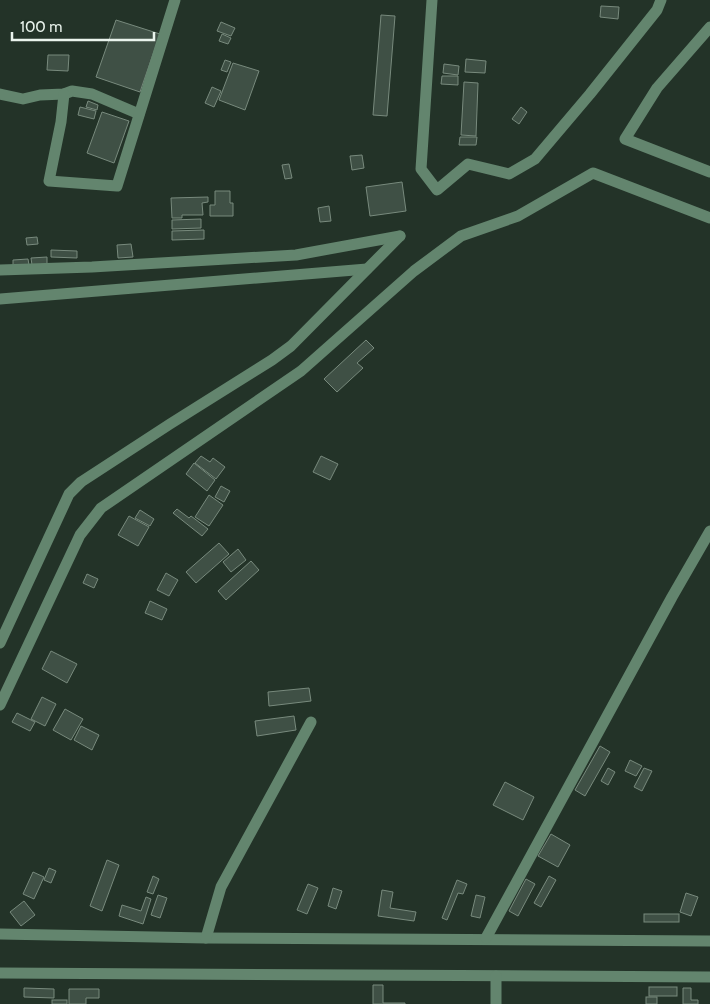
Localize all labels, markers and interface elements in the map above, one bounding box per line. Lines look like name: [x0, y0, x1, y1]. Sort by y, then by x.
scale bar: [12, 10, 155, 42]
text: 100 m: [20, 18, 62, 36]

